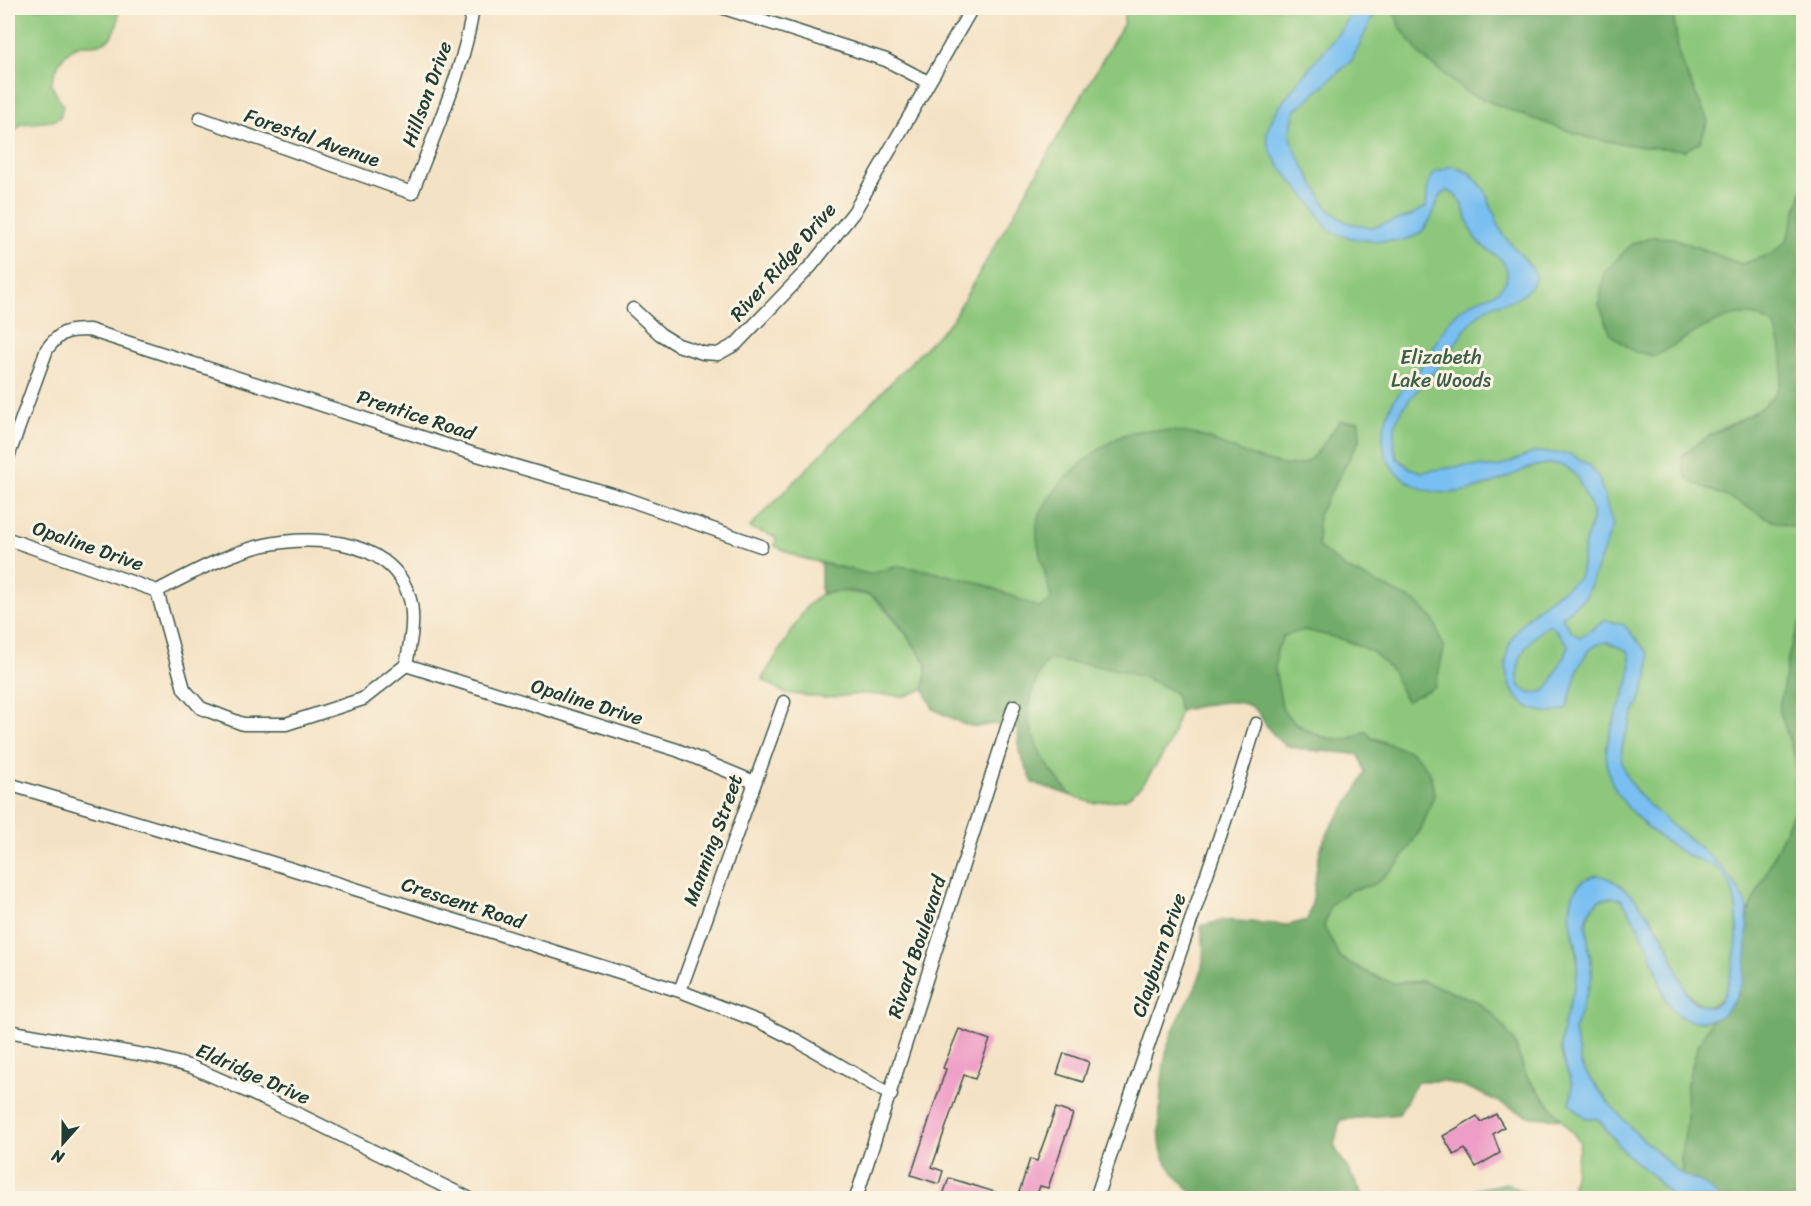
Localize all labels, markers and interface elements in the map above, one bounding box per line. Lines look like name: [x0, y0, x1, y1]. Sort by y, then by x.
street label: Hillson Drive: [392, 36, 462, 152]
street label: Forestal Avenue: [239, 98, 385, 178]
street label: River Ridge Drive: [721, 194, 845, 330]
park label: Elizabeth Lake Woods: [1391, 340, 1492, 398]
street label: Prentice Road: [352, 379, 481, 451]
street label: Opaline Drive: [28, 511, 148, 581]
street label: Opaline Drive: [527, 668, 647, 736]
street label: Manning Street: [673, 769, 753, 911]
street label: Crescent Road: [397, 867, 531, 940]
street label: Rivard Boulevard: [877, 870, 957, 1023]
street label: Clayburn Drive: [1121, 888, 1197, 1022]
street label: Eldridge Drive: [190, 1033, 316, 1115]
north arrow: [33, 1113, 93, 1173]
text: N: [47, 1141, 69, 1172]

